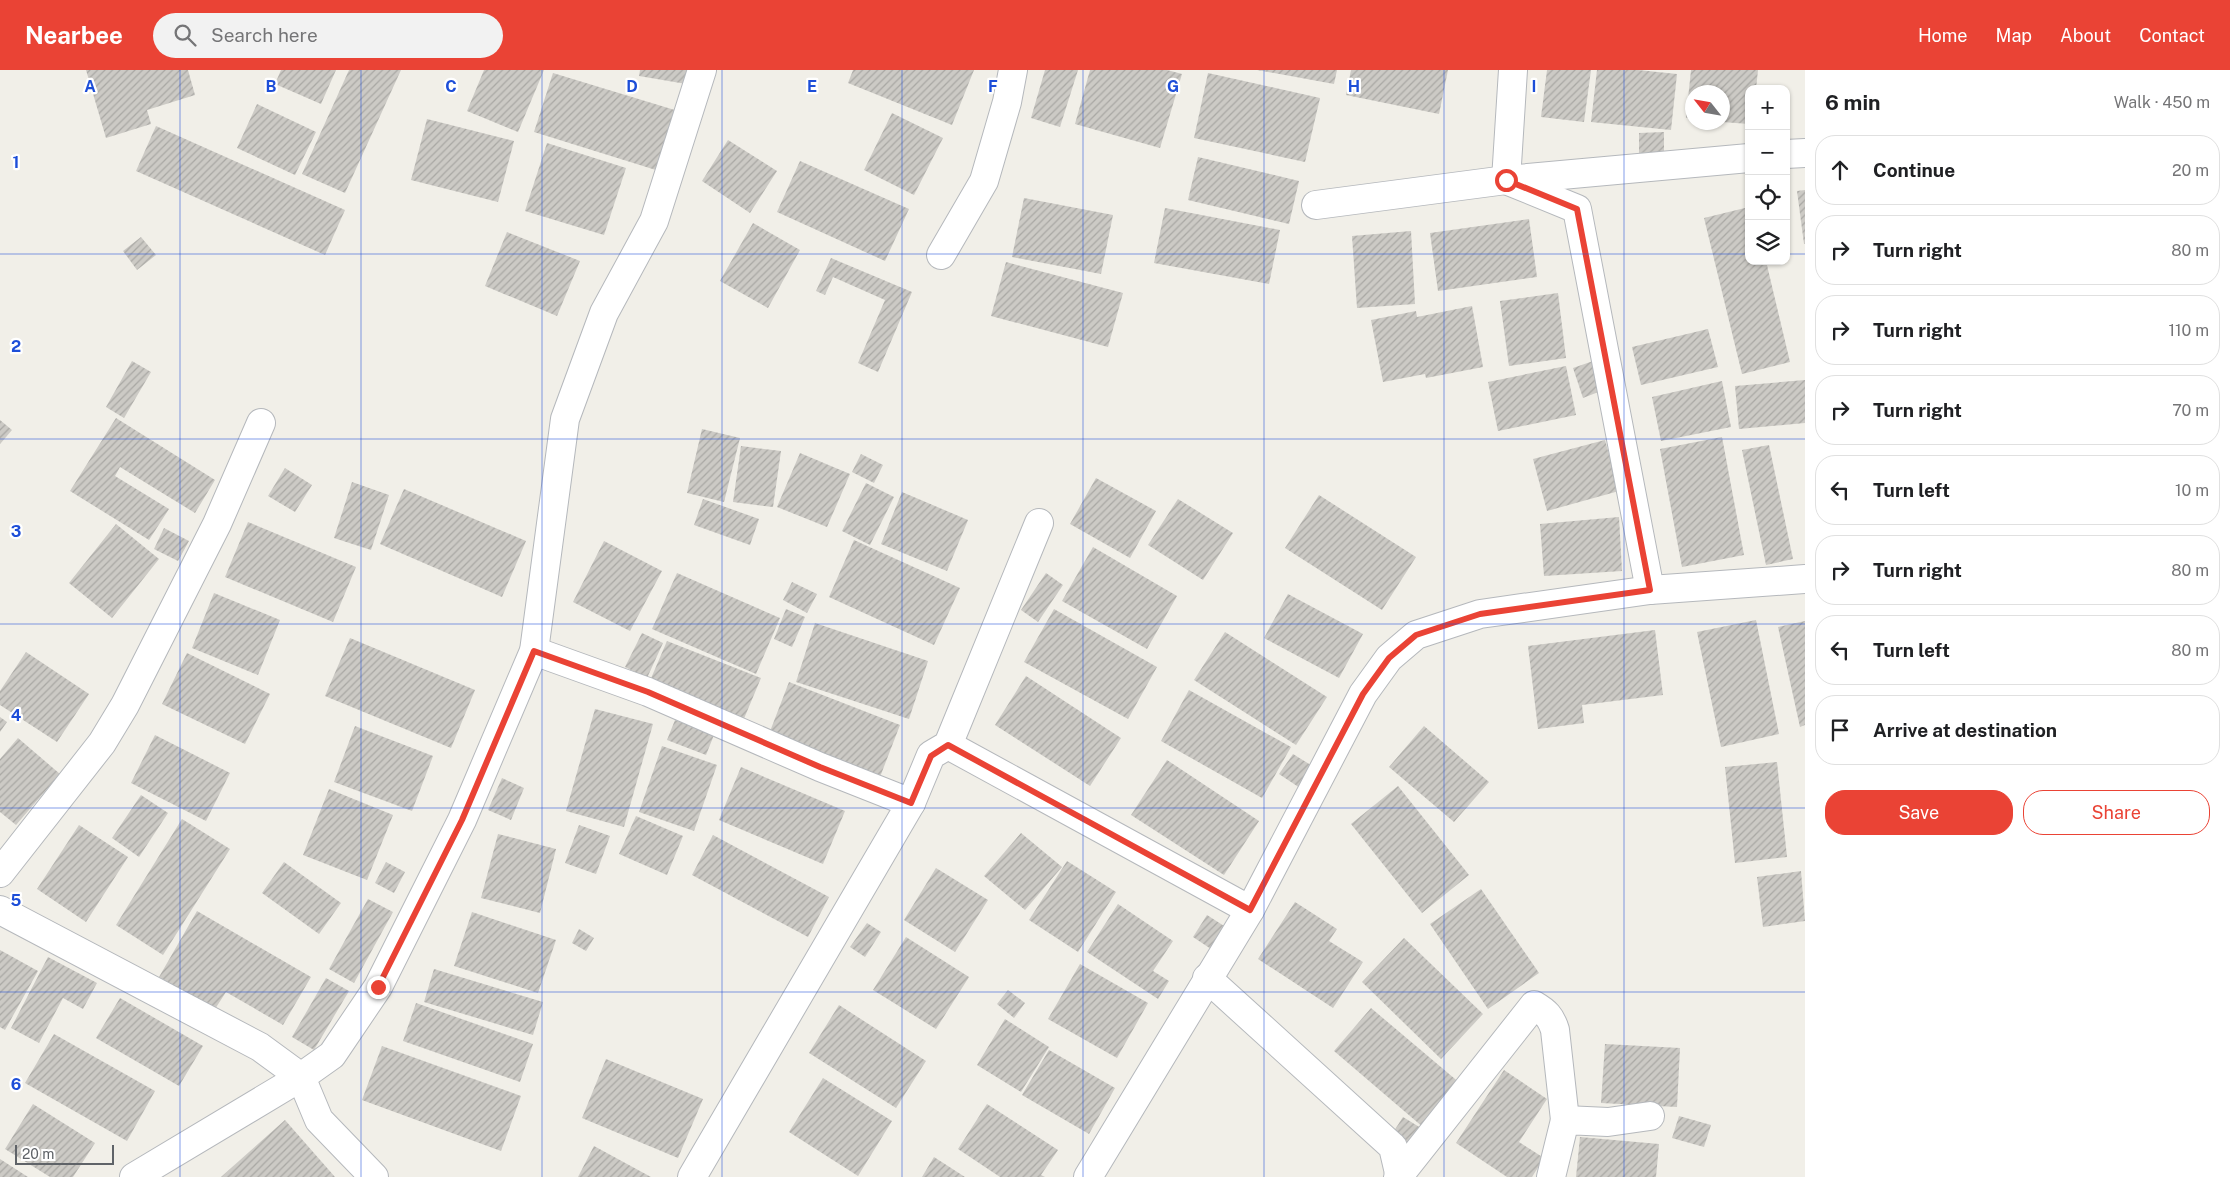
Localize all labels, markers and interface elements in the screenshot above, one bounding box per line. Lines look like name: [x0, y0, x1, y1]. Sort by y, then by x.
search box: [153, 13, 503, 58]
text: Nearbee: [25, 21, 123, 49]
icon: search: [171, 21, 199, 49]
text: Search here: [211, 24, 318, 46]
text: Home: [1918, 25, 1968, 46]
text: Map: [1996, 25, 2032, 46]
text: About: [2060, 25, 2111, 46]
text: Contact: [2139, 25, 2205, 46]
text: A: [84, 77, 96, 96]
text: B: [266, 77, 277, 96]
text: C: [445, 77, 457, 96]
text: D: [626, 77, 638, 96]
text: E: [807, 77, 817, 96]
text: F: [988, 77, 998, 96]
text: G: [1167, 77, 1179, 96]
text: H: [1348, 77, 1360, 96]
text: I: [1532, 77, 1536, 96]
north arrow: [1685, 85, 1730, 130]
map controls: [1745, 85, 1790, 265]
button: +: [1745, 85, 1790, 130]
text: 6 min: [1825, 90, 1881, 115]
text: Walk · 450 m: [2114, 93, 2210, 112]
button: −: [1745, 130, 1790, 175]
text: 1: [13, 153, 19, 172]
icon: ahead: [1826, 156, 1854, 184]
text: Continue: [1873, 159, 1955, 181]
text: 20 m: [2172, 161, 2209, 180]
route start: [1495, 169, 1518, 192]
button: locate: [1745, 175, 1790, 220]
button: layers: [1745, 220, 1790, 265]
icon: right: [1826, 236, 1854, 264]
text: Turn right: [1873, 239, 1962, 261]
text: 80 m: [2171, 241, 2209, 260]
icon: right: [1826, 316, 1854, 344]
text: Turn right: [1873, 319, 1962, 341]
text: 110 m: [2168, 321, 2209, 340]
text: 2: [11, 337, 21, 356]
icon: right: [1826, 396, 1854, 424]
text: Turn right: [1873, 399, 1962, 421]
text: 70 m: [2172, 401, 2209, 420]
icon: left: [1826, 476, 1854, 504]
text: Turn left: [1873, 479, 1950, 501]
text: 10 m: [2175, 481, 2209, 500]
text: 3: [11, 522, 21, 541]
icon: right: [1826, 556, 1854, 584]
text: Turn right: [1873, 559, 1962, 581]
text: 80 m: [2171, 561, 2209, 580]
icon: left: [1826, 636, 1854, 664]
text: Turn left: [1873, 639, 1950, 661]
text: 80 m: [2171, 641, 2209, 660]
text: 4: [11, 706, 22, 725]
icon: arrive: [1826, 716, 1854, 744]
text: Arrive at destination: [1873, 719, 2057, 741]
button: Save: [1825, 790, 2013, 835]
button: Share: [2023, 790, 2210, 835]
text: 5: [11, 891, 22, 910]
route end: [367, 976, 390, 999]
text: 6: [11, 1075, 21, 1094]
scale bar: [15, 1142, 114, 1165]
text: 20 m: [22, 1146, 54, 1162]

